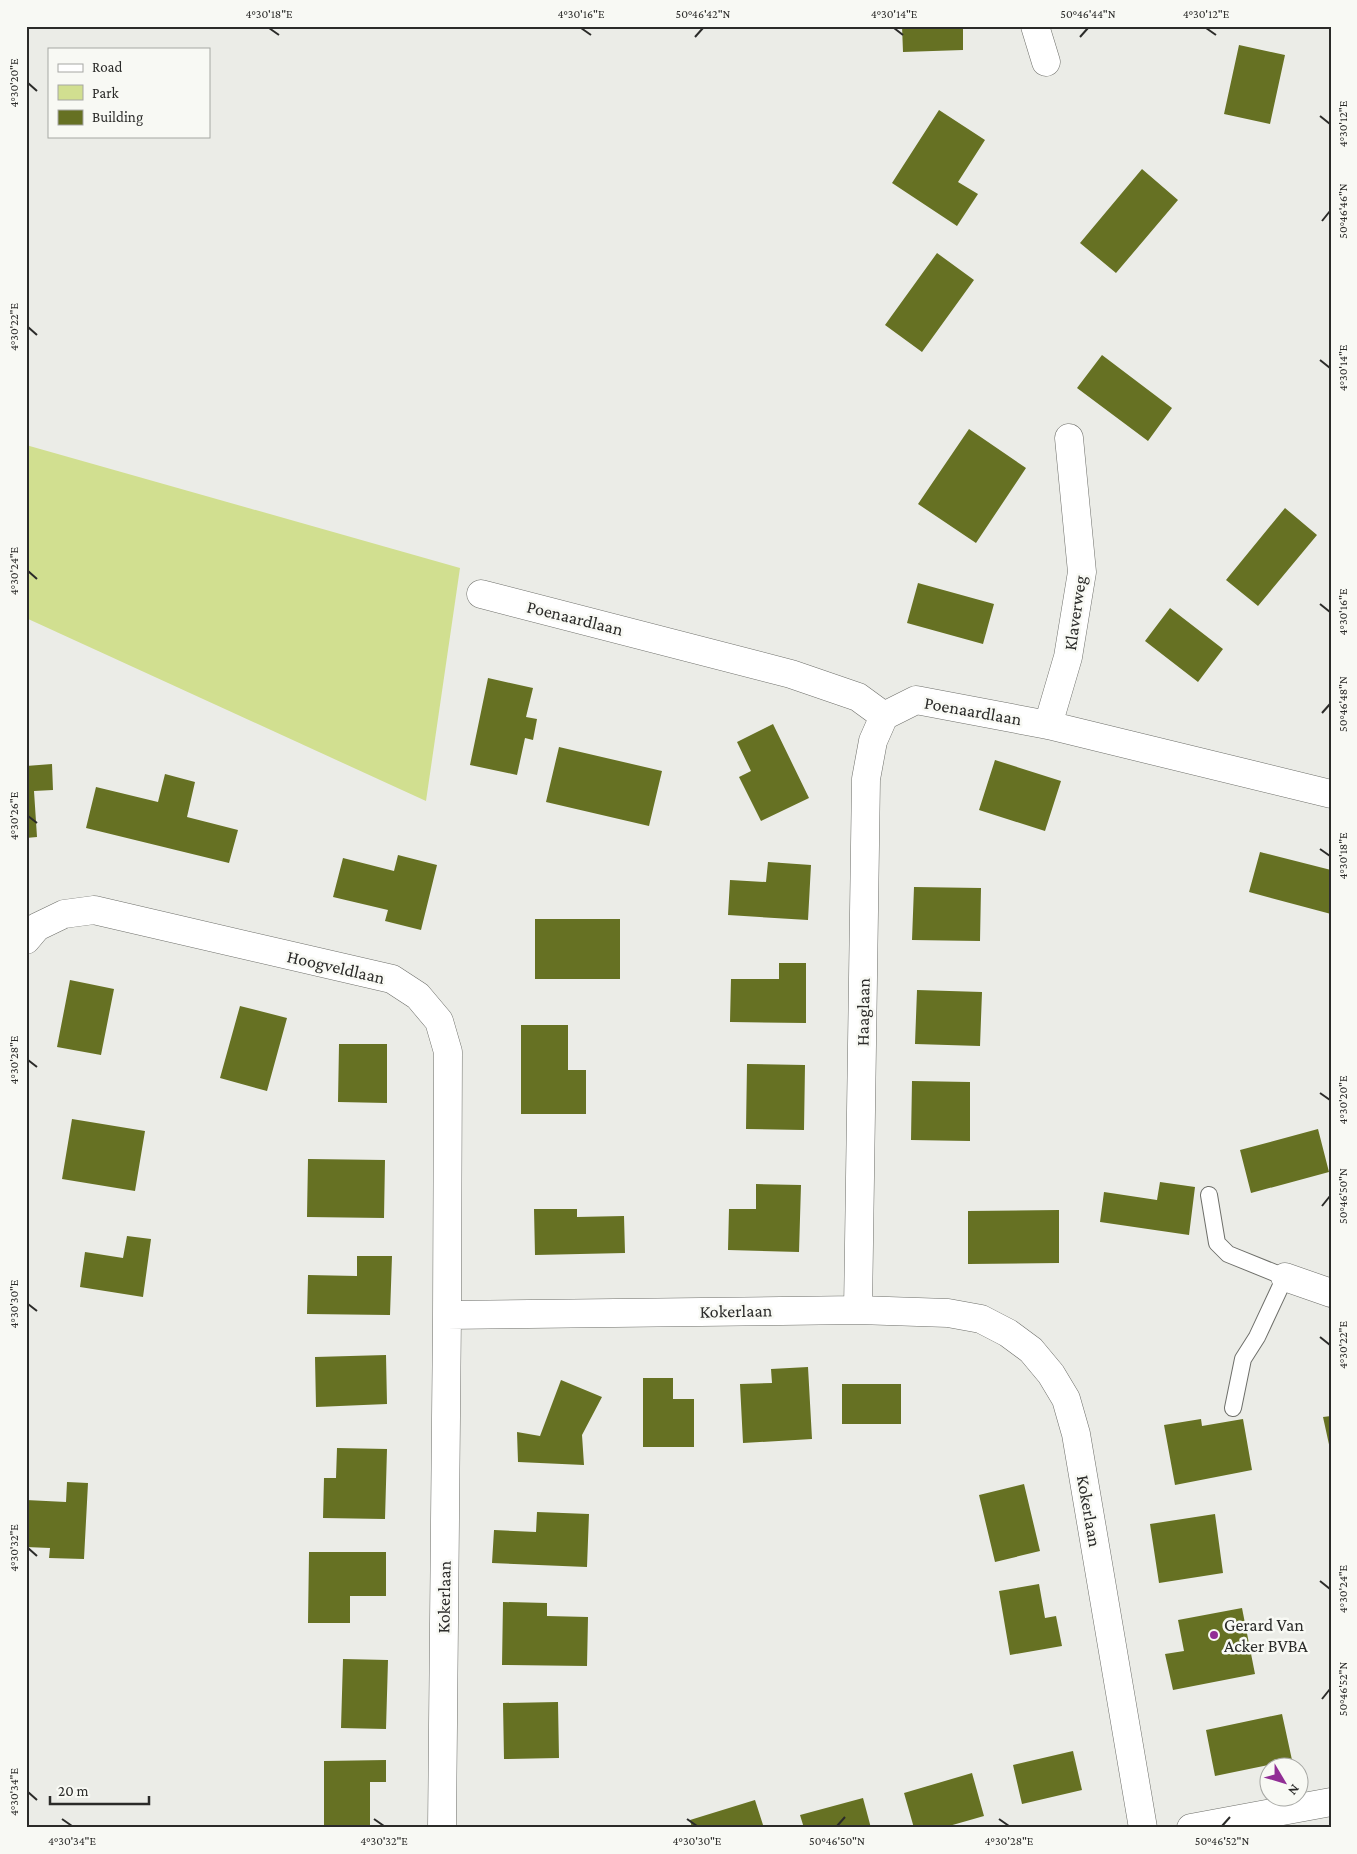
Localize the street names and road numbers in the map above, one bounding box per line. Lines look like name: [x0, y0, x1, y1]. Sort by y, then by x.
street label: Klaverweg: [1060, 574, 1090, 652]
street label: Poenaardlaan: [525, 596, 625, 640]
street label: Poenaardlaan: [923, 693, 1024, 729]
street label: Hoogveldlaan: [285, 946, 387, 988]
street label: Haaglaan: [852, 977, 874, 1046]
street label: Kokerlaan: [699, 1300, 773, 1322]
street label: Kokerlaan: [1073, 1473, 1105, 1549]
street label: Kokerlaan: [433, 1560, 455, 1634]

